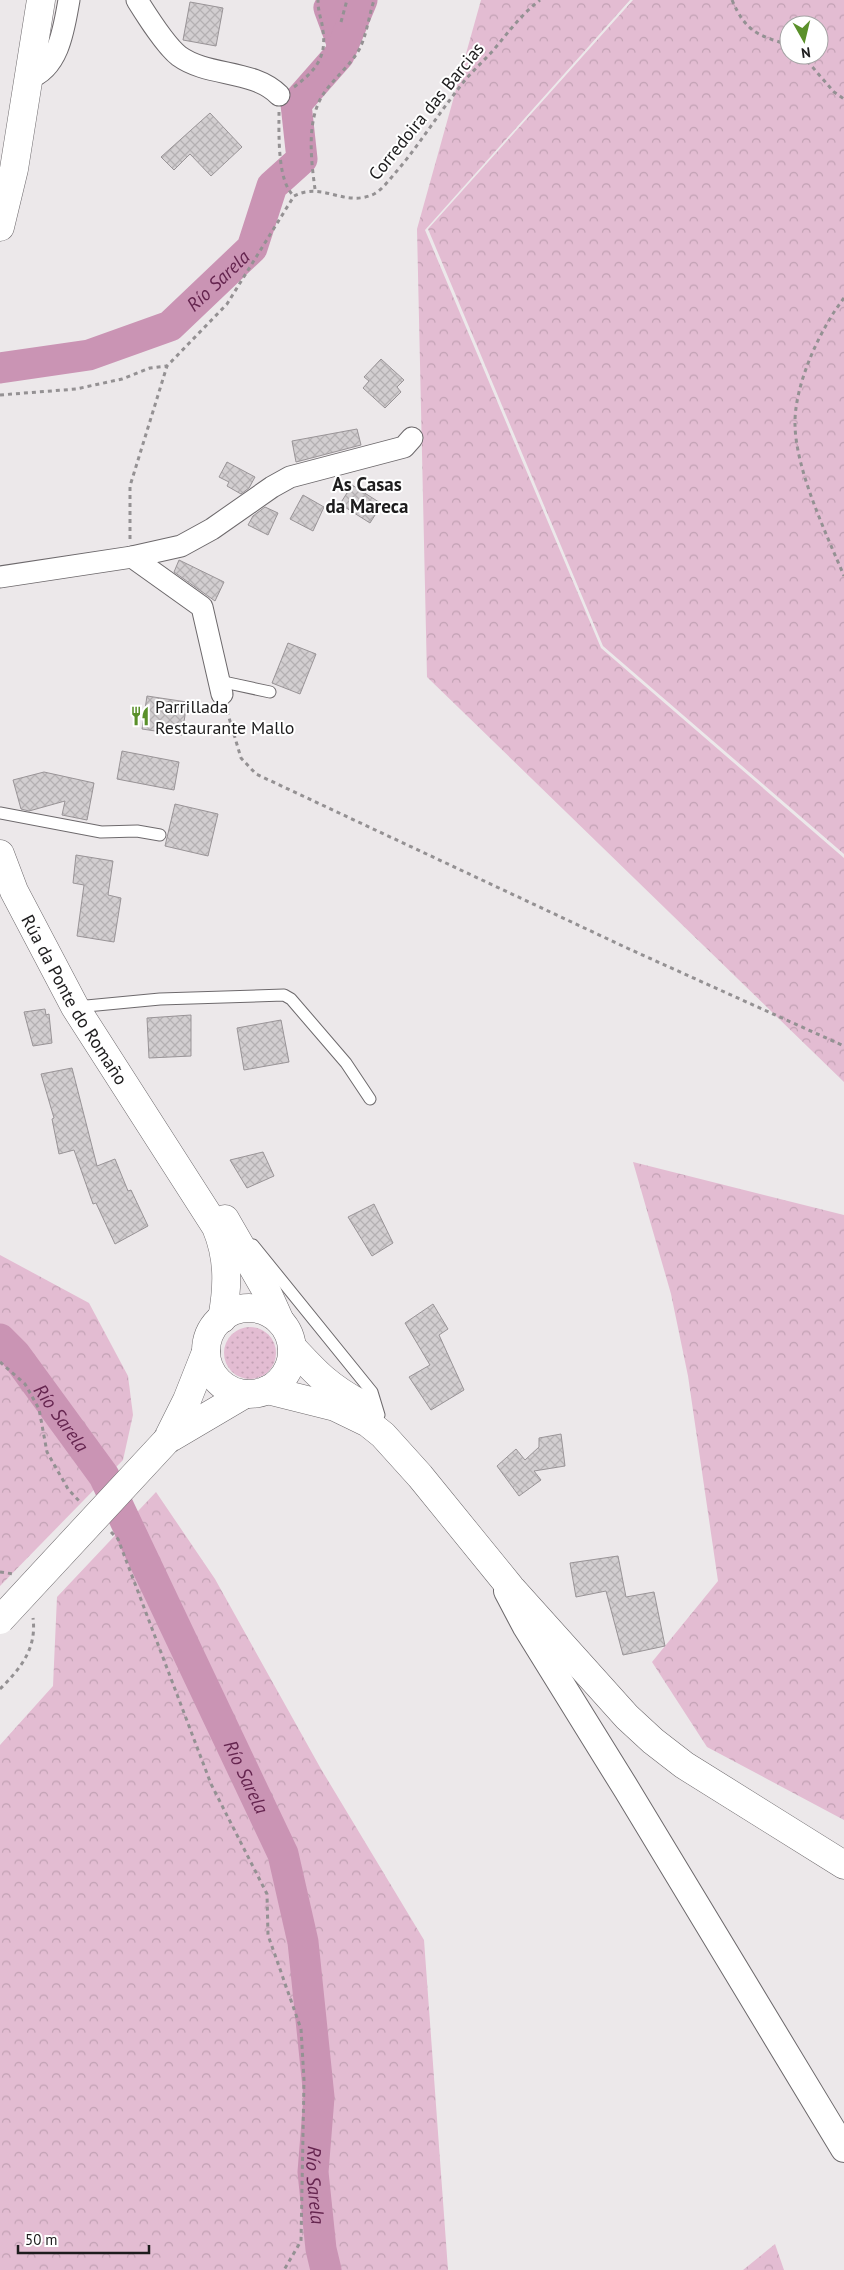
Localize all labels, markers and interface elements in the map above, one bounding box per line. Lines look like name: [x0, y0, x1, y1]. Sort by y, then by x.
north arrow: [779, 15, 829, 65]
street label: Corredoira das Barcias: [363, 37, 489, 185]
text: N: [800, 43, 812, 62]
water label: Río Sarela: [181, 244, 255, 316]
district label: As Casas da Mareca: [326, 472, 408, 518]
place label: Parrillada Restaurante Mallo: [155, 695, 294, 739]
restaurant icon: Parrillada Restaurante Mallo: [129, 705, 151, 727]
street label: Rúa da Ponte do Romaño: [17, 910, 133, 1089]
water label: Río Sarela: [29, 1379, 95, 1457]
water label: Río Sarela: [219, 1736, 274, 1818]
water label: Río Sarela: [301, 2145, 330, 2226]
scale bar: [18, 2222, 149, 2254]
text: 50 m: [25, 2230, 58, 2249]

